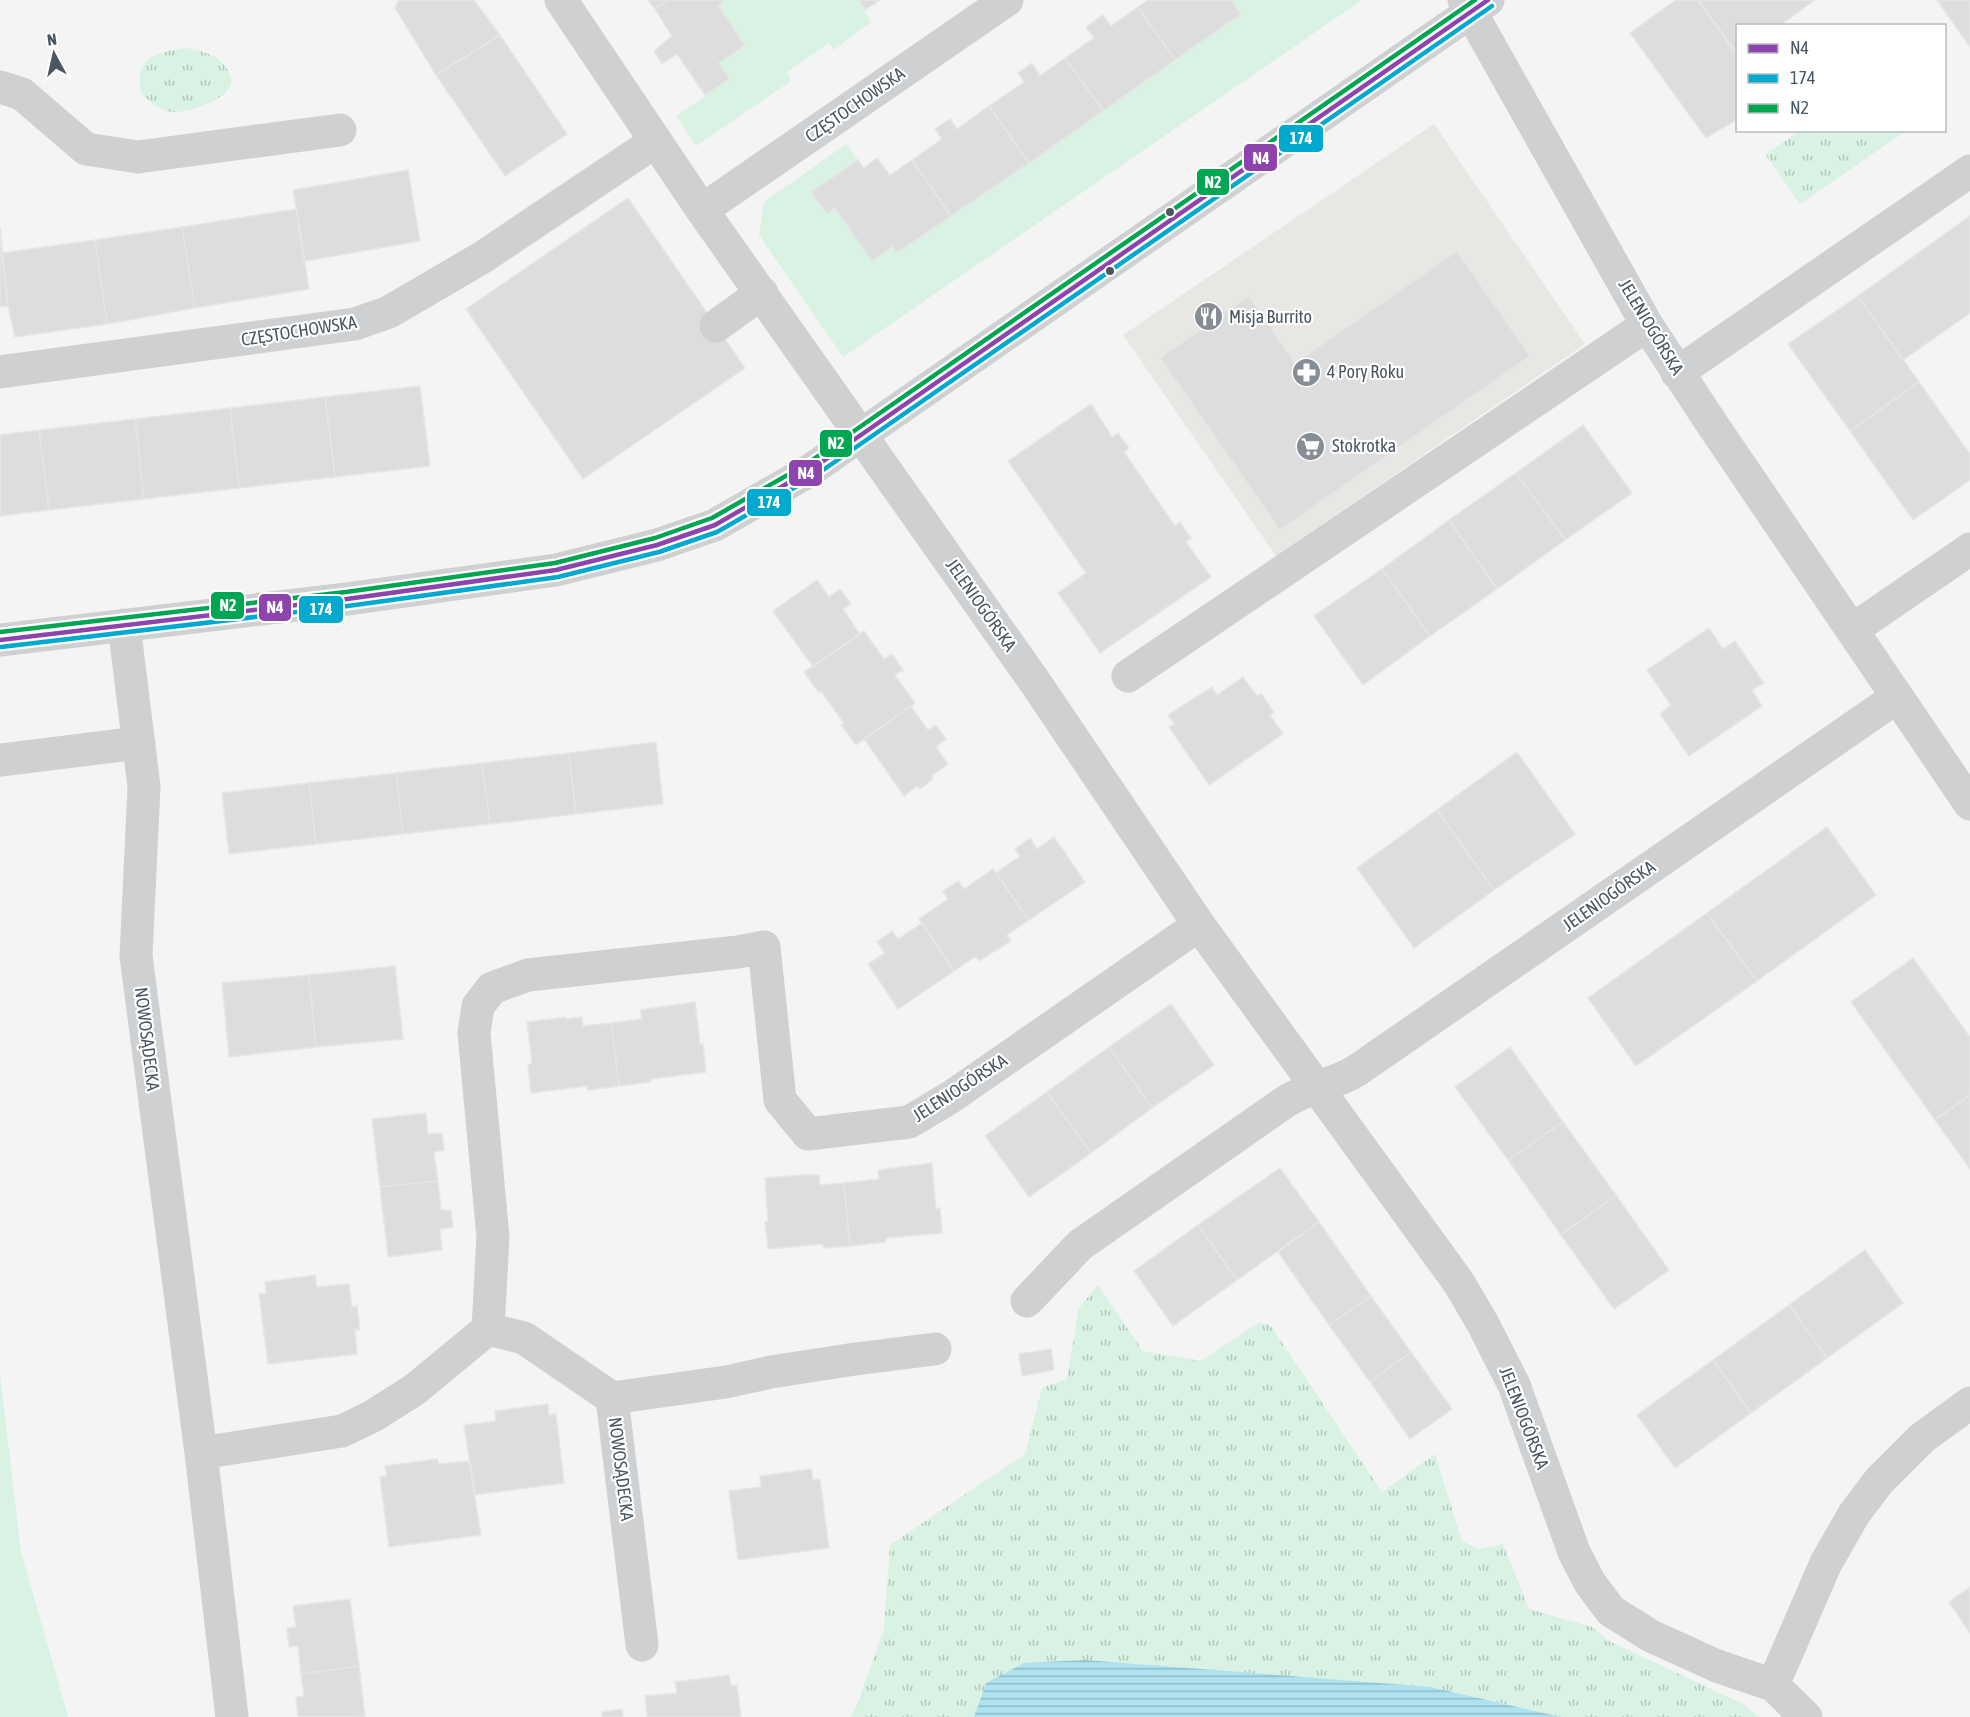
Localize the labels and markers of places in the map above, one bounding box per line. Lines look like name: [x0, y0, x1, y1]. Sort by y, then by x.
unlabelled marker: [1164, 206, 1176, 218]
unlabelled marker: [1104, 265, 1116, 277]
restaurant icon: Misja Burrito: [1192, 301, 1224, 333]
place label: Misja Burrito: [1229, 306, 1312, 327]
pharmacy icon: 4 Pory Roku: [1290, 356, 1322, 388]
place label: 4 Pory Roku: [1327, 361, 1404, 382]
supermarket icon: Stokrotka: [1295, 430, 1327, 462]
place label: Stokrotka: [1332, 435, 1396, 456]

